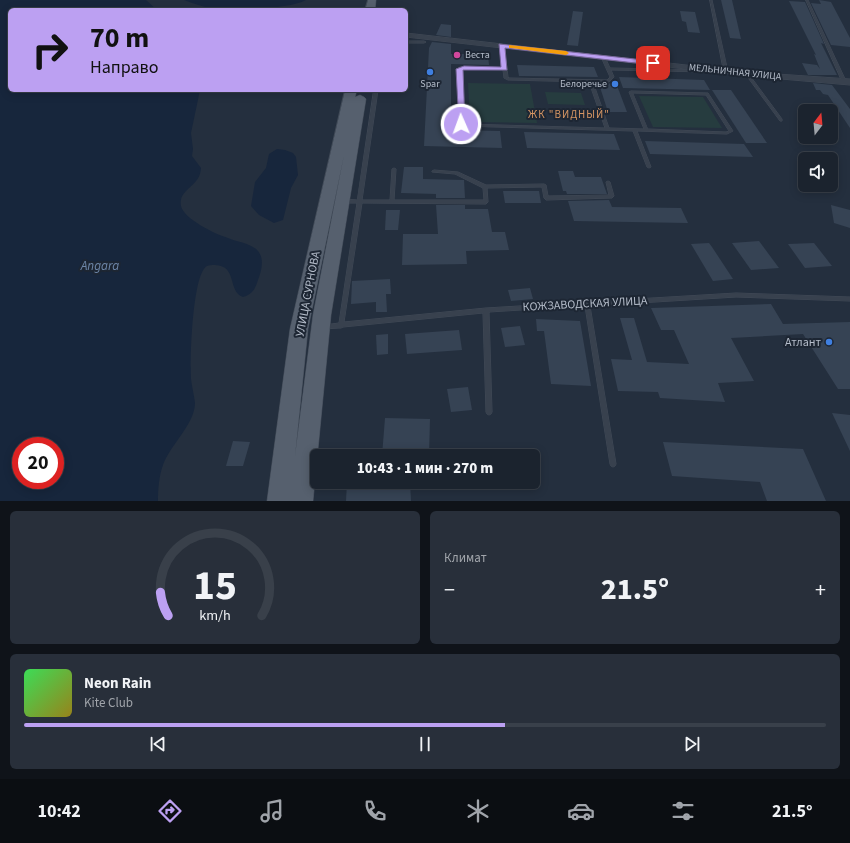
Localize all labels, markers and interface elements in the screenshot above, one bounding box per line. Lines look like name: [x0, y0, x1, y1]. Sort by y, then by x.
text: 70 m: [90, 18, 149, 58]
icon: right: [24, 24, 76, 76]
pin: [636, 46, 670, 80]
place label: Веста: [465, 48, 490, 62]
marker: Веста: [452, 50, 462, 60]
icon: arrive: [642, 52, 664, 74]
text: Направо: [90, 55, 158, 80]
street label: МЕЛЬНИЧНАЯ УЛИЦА: [688, 60, 782, 84]
marker: Spar: [425, 67, 435, 77]
place label: Spar: [420, 77, 440, 91]
place label: Белоречье: [560, 77, 607, 91]
marker: Белоречье: [610, 79, 620, 89]
position arrow: [440, 103, 482, 145]
north arrow: [798, 104, 838, 144]
map controls: [798, 104, 838, 192]
district label: ЖК "ВИДНЫЙ": [528, 107, 610, 122]
button: sound: [798, 152, 838, 192]
street label: УЛИЦА СУРНОВА: [291, 249, 325, 338]
water label: Angara: [80, 257, 119, 275]
street label: КОЖЗАВОДСКАЯ УЛИЦА: [522, 292, 648, 316]
place label: Атлант: [785, 334, 821, 351]
marker: Атлант: [824, 337, 834, 347]
speed limit sign: 20: [12, 437, 64, 489]
text: 10:43 · 1 мин · 270 m: [357, 458, 493, 479]
text: Климат: [444, 549, 487, 567]
text: 15: [193, 555, 237, 615]
text: 21.5°: [601, 568, 669, 611]
text: −: [444, 574, 455, 606]
text: +: [815, 574, 826, 606]
text: km/h: [199, 604, 231, 625]
text: Neon Rain: [84, 673, 151, 694]
text: Kite Club: [84, 694, 133, 712]
icon: previous: [147, 733, 169, 755]
icon: pause: [414, 733, 436, 755]
icon: next: [681, 733, 703, 755]
icon: directions: [156, 797, 184, 825]
icon: music: [258, 797, 286, 825]
icon: phone: [361, 797, 389, 825]
icon: climate: [464, 797, 492, 825]
icon: car: [567, 797, 595, 825]
icon: filters: [669, 797, 697, 825]
text: 10:42: [37, 799, 81, 824]
text: 21.5°: [772, 799, 813, 824]

